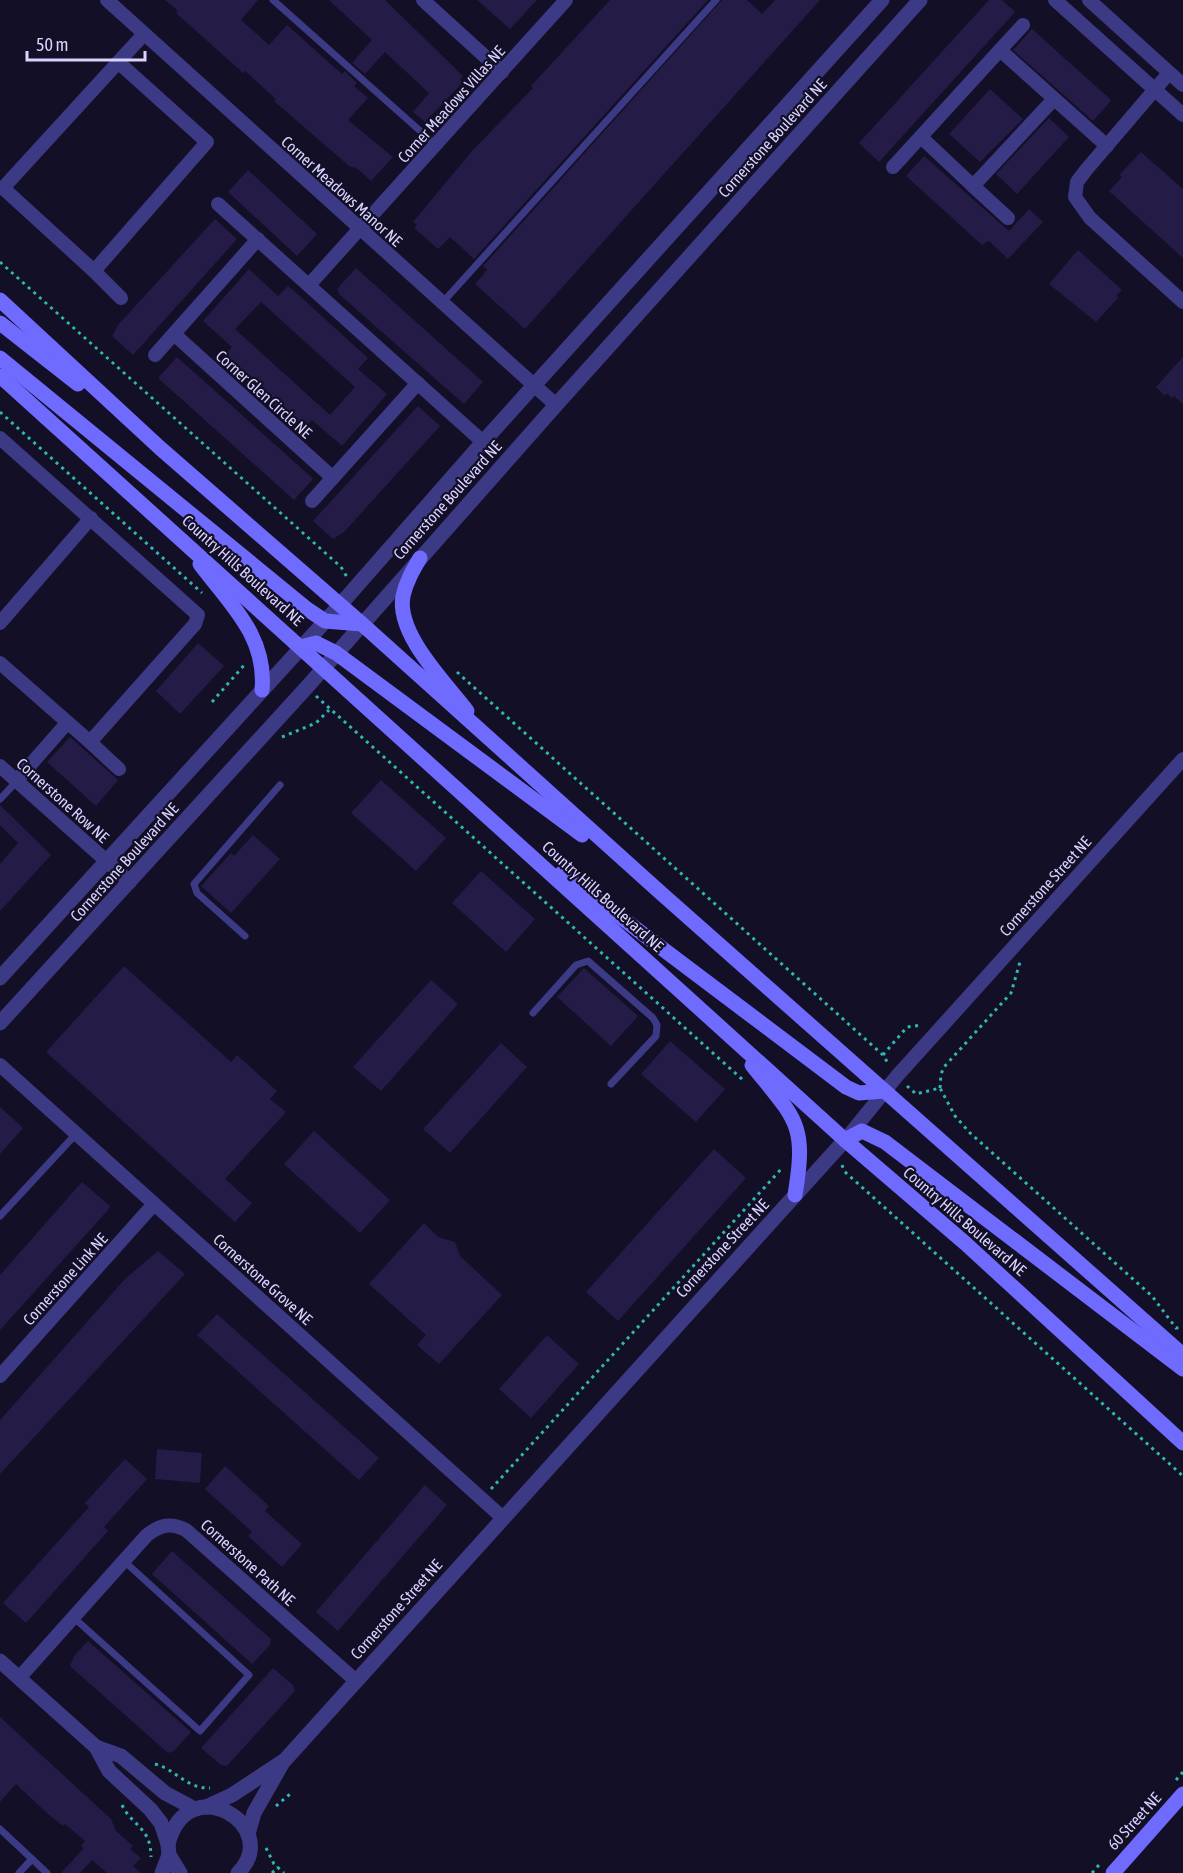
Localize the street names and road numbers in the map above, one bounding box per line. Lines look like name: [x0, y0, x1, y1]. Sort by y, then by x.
street label: Corner Meadows Villas NE: [394, 42, 508, 166]
street label: Cornerstone Boulevard NE: [714, 75, 830, 201]
street label: Corner Meadows Manor NE: [278, 132, 406, 250]
street label: Corner Glen Circle NE: [212, 346, 316, 442]
street label: Cornerstone Boulevard NE: [389, 437, 505, 563]
street label: Country Hills Boulevard NE: [178, 511, 307, 630]
street label: Cornerstone Row NE: [13, 754, 113, 846]
street label: Cornerstone Boulevard NE: [66, 799, 182, 925]
street label: Cornerstone Street NE: [996, 832, 1094, 939]
street label: Country Hills Boulevard NE: [538, 837, 667, 956]
street label: Country Hills Boulevard NE: [899, 1163, 1030, 1280]
street label: Cornerstone Street NE: [672, 1195, 772, 1301]
street label: Cornerstone Link NE: [19, 1229, 111, 1329]
street label: Cornerstone Grove NE: [210, 1230, 316, 1328]
street label: Cornerstone Path NE: [197, 1515, 299, 1609]
street label: Cornerstone Street NE: [347, 1555, 445, 1662]
street label: 60 Street NE: [1104, 1789, 1164, 1853]

